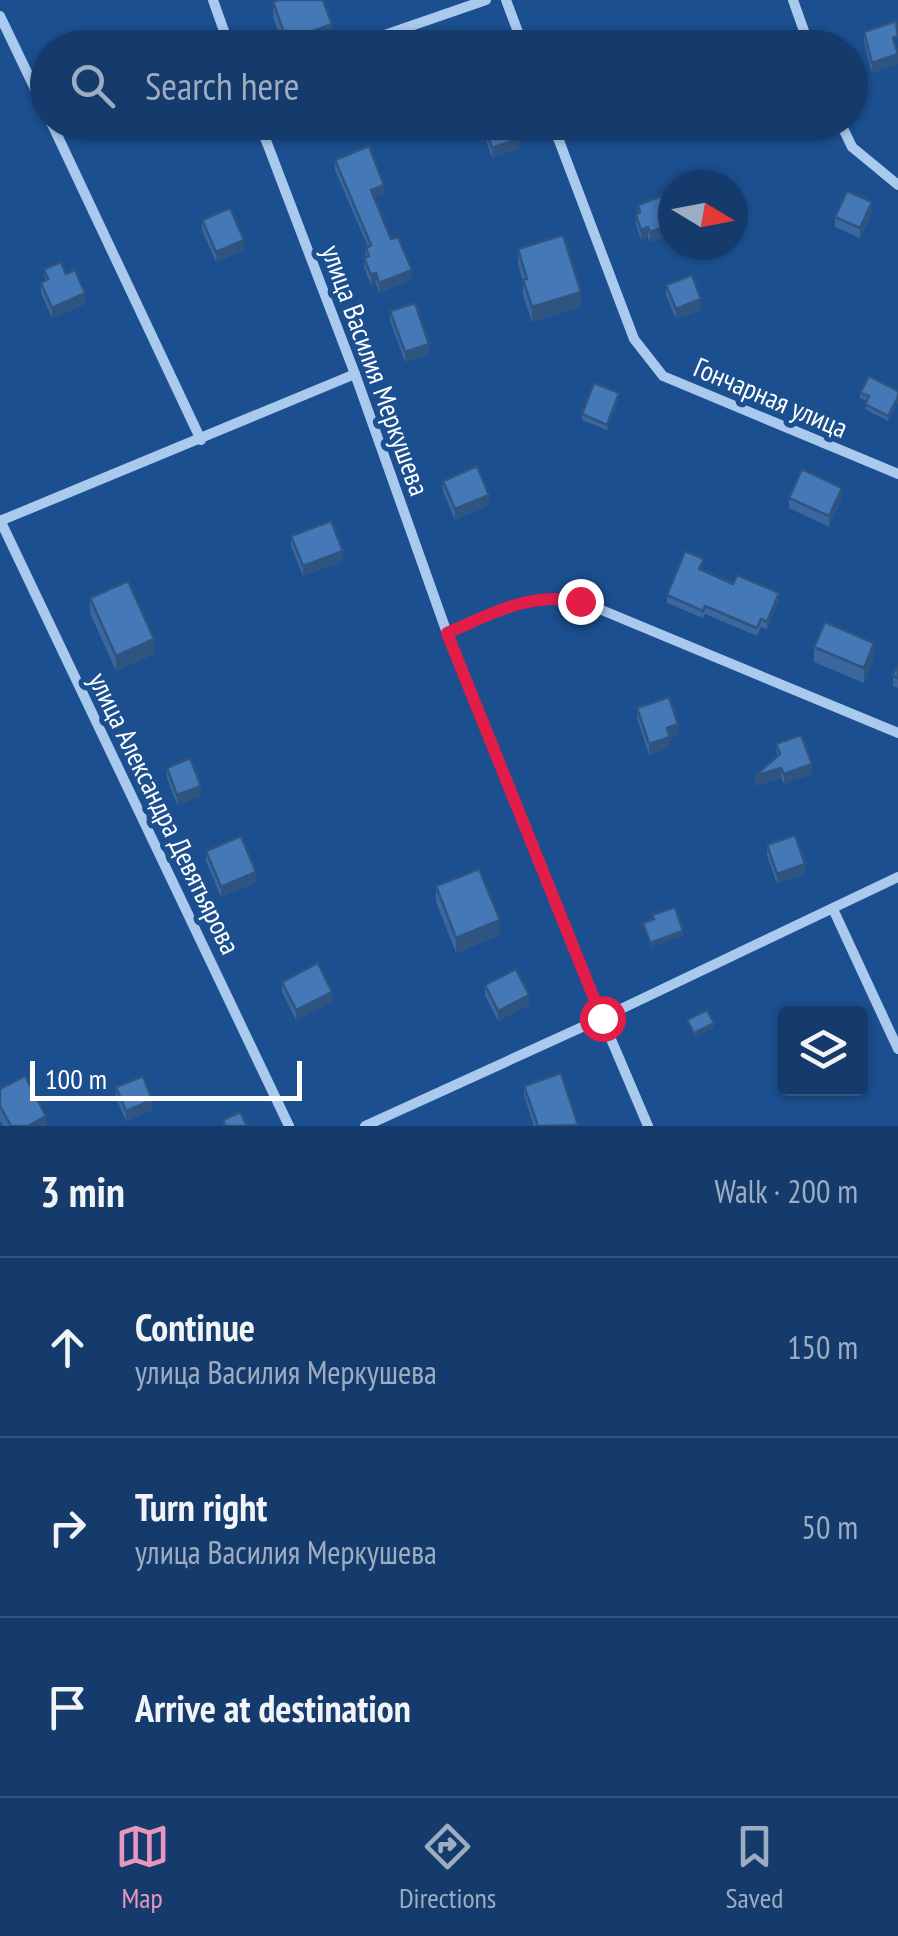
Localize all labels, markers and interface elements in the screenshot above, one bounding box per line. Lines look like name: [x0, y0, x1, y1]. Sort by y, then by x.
search box: [30, 30, 868, 140]
icon: search: [65, 58, 120, 113]
text: Search here: [145, 61, 299, 110]
north arrow: [658, 170, 748, 260]
street label: улица Василия Меркушева: [313, 240, 439, 500]
street label: Гончарная улица: [688, 348, 854, 446]
route end: [558, 579, 604, 625]
street label: улица Александра Девятьярова: [81, 666, 249, 960]
route start: [580, 996, 626, 1042]
map controls: [778, 1006, 868, 1096]
button: layers: [778, 1006, 868, 1096]
scale bar: [30, 1056, 302, 1100]
text: 100 m: [45, 1060, 107, 1097]
text: 3 min: [40, 1164, 125, 1219]
text: Walk · 200 m: [714, 1170, 858, 1212]
text: Continue: [135, 1302, 255, 1351]
icon: ahead: [40, 1320, 95, 1375]
text: 150 m: [787, 1326, 858, 1368]
text: улица Василия Меркушева: [135, 1351, 437, 1393]
text: Turn right: [135, 1482, 267, 1531]
icon: right: [40, 1500, 95, 1555]
text: 50 m: [802, 1506, 858, 1548]
text: улица Василия Меркушева: [135, 1531, 437, 1573]
icon: arrive: [40, 1680, 95, 1735]
text: Arrive at destination: [135, 1683, 411, 1732]
tab: Map: [115, 1819, 170, 1916]
tab: Directions: [399, 1819, 496, 1916]
tab: Saved: [726, 1819, 783, 1916]

